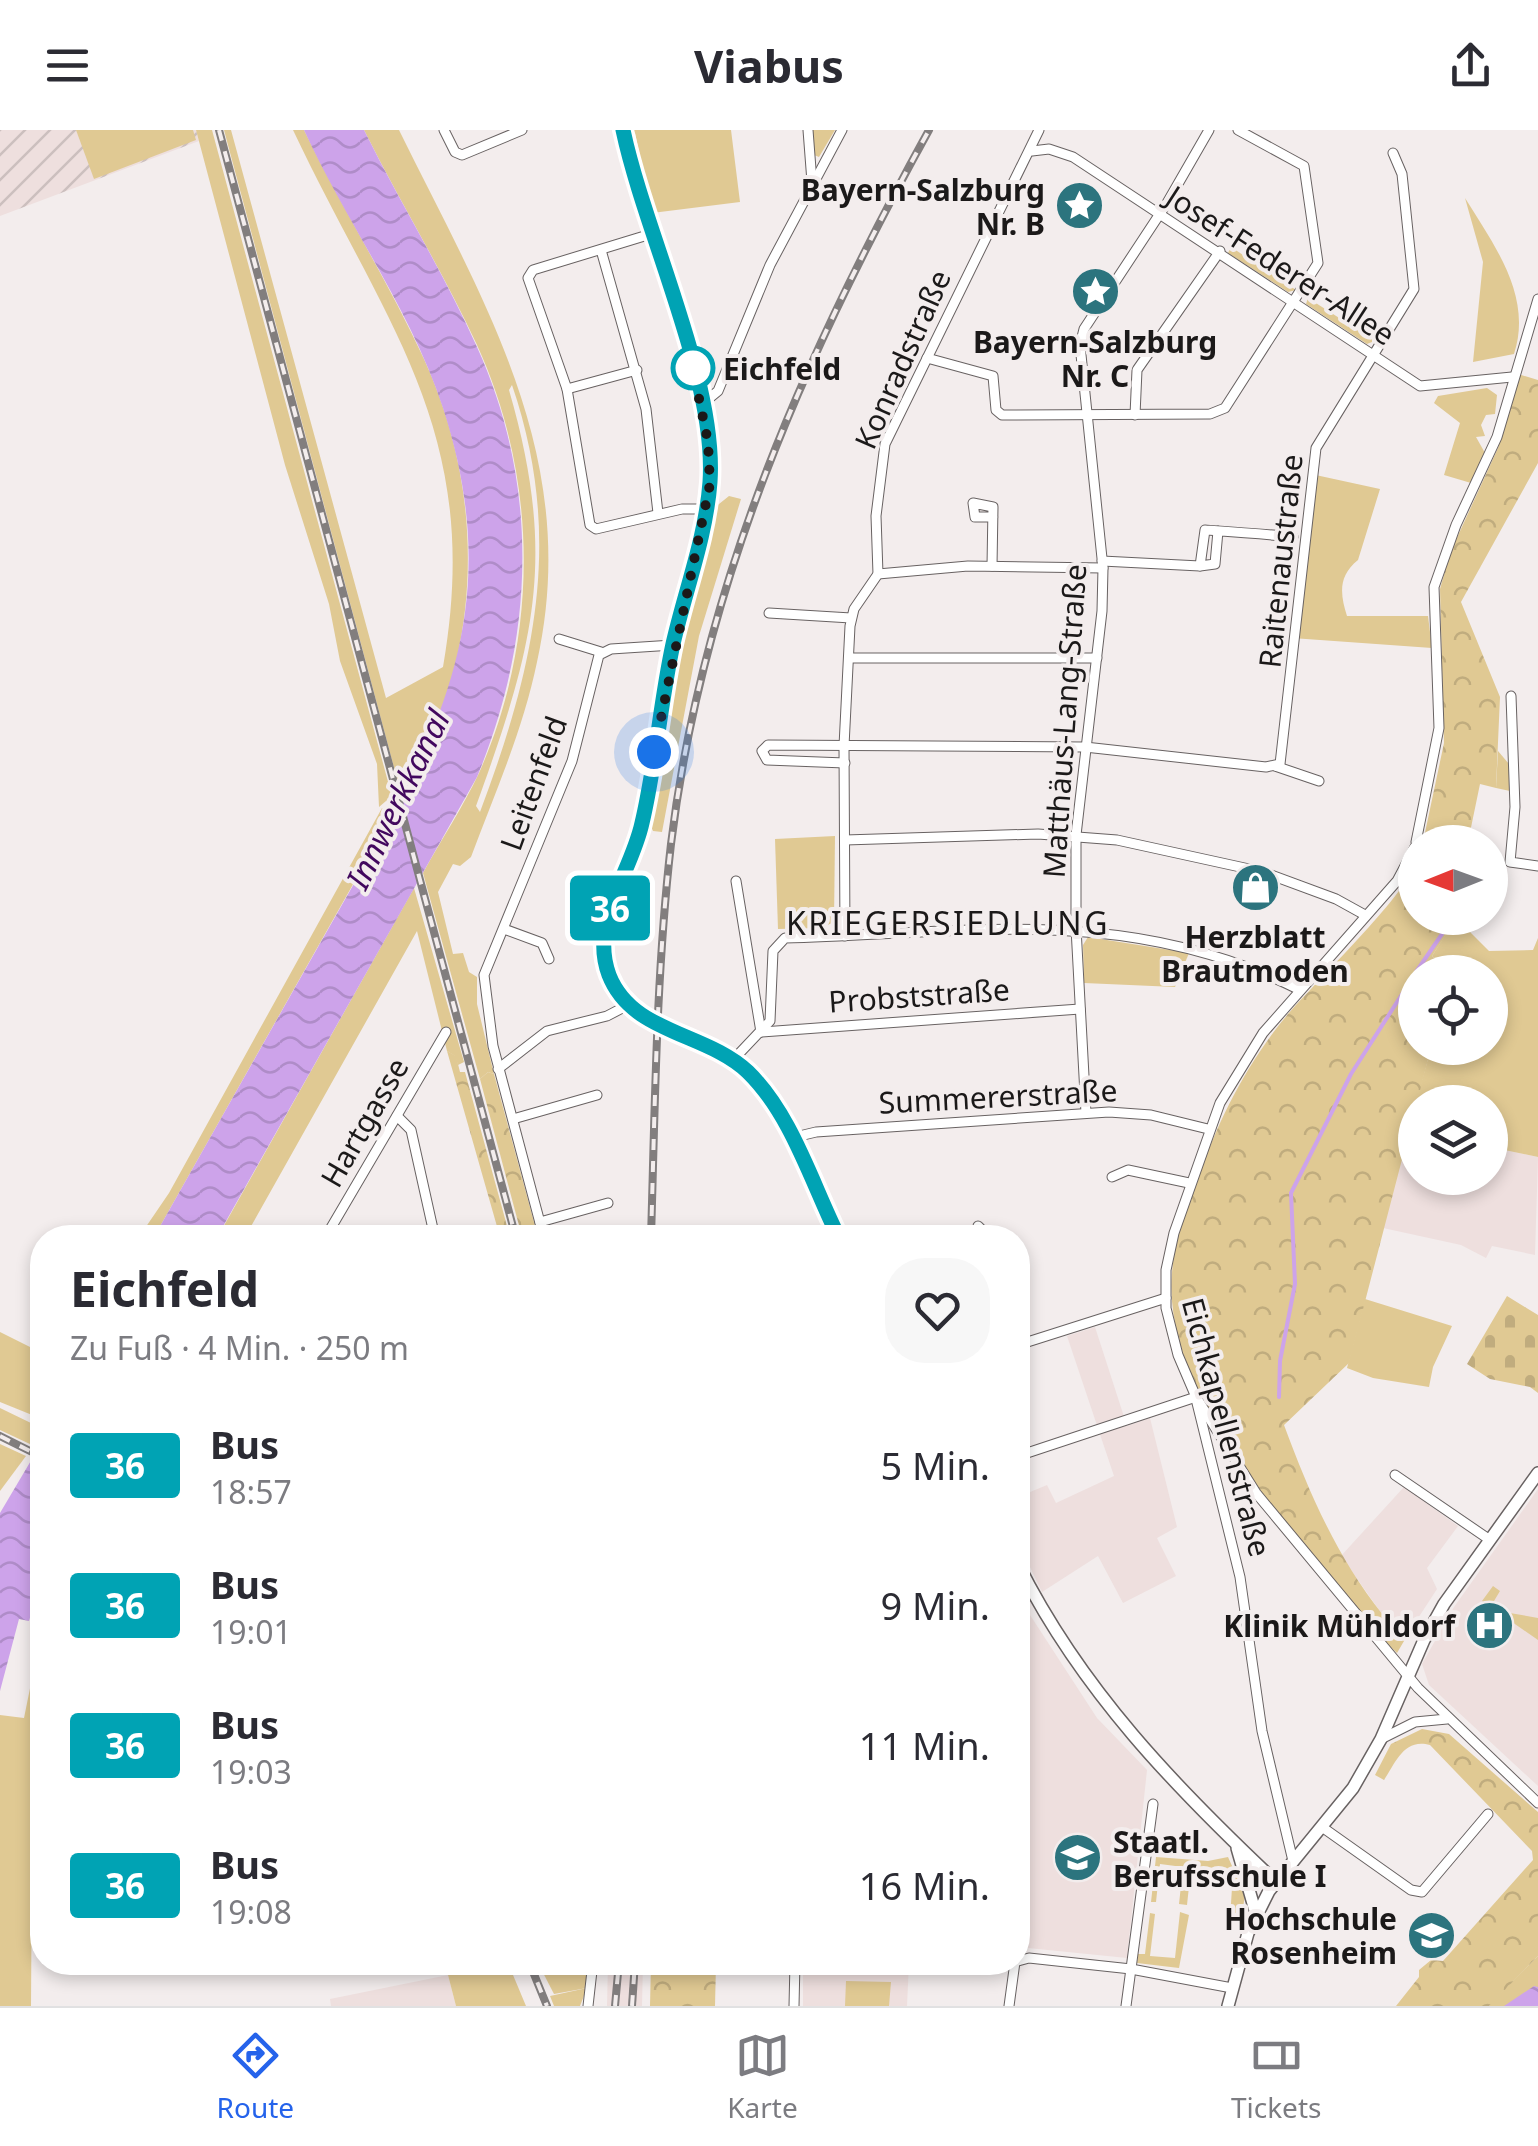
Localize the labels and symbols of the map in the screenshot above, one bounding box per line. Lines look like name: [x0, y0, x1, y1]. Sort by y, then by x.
place label: Bayern-Salzburg Nr. B: [801, 169, 1045, 244]
street label: Josef-Federer-Allee: [1156, 174, 1403, 354]
place icon: Bayern-Salzburg Nr. B: [1054, 180, 1106, 232]
street label: Konradstraße: [844, 263, 960, 455]
place icon: Bayern-Salzburg Nr. C: [1069, 266, 1121, 318]
place label: Bayern-Salzburg Nr. C: [973, 321, 1217, 396]
marker: Eichfeld: [672, 347, 714, 389]
place label: Eichfeld: [723, 348, 841, 389]
street label: Raitenaustraße: [1248, 452, 1312, 670]
street label: Matthäus-Lang-Straße: [1033, 563, 1095, 879]
water label: Innwerkkanal: [335, 702, 459, 897]
street label: Leitenfeld: [490, 710, 576, 856]
your location: [629, 727, 679, 777]
north arrow: [1398, 825, 1508, 935]
shop icon: Herzblatt Brautmoden: [1229, 861, 1281, 913]
line badge: 36: [565, 876, 655, 940]
district label: KRIEGERSIEDLUNG: [786, 901, 1110, 944]
place label: Herzblatt Brautmoden: [1161, 916, 1349, 991]
street label: Probststraße: [827, 968, 1011, 1022]
street label: Hartgasse: [310, 1050, 418, 1194]
street label: Summererstraße: [878, 1069, 1118, 1123]
street label: Eichkapellenstraße: [1173, 1293, 1281, 1561]
hospital icon: Klinik Mühldorf: [1464, 1599, 1516, 1651]
place label: Klinik Mühldorf: [1223, 1605, 1456, 1646]
place label: Staatl. Berufsschule I: [1113, 1821, 1326, 1896]
school or university icon: Staatl. Berufsschule I: [1052, 1832, 1104, 1884]
place label: Hochschule Rosenheim: [1224, 1898, 1397, 1973]
school or university icon: Hochschule Rosenheim: [1406, 1909, 1458, 1961]

